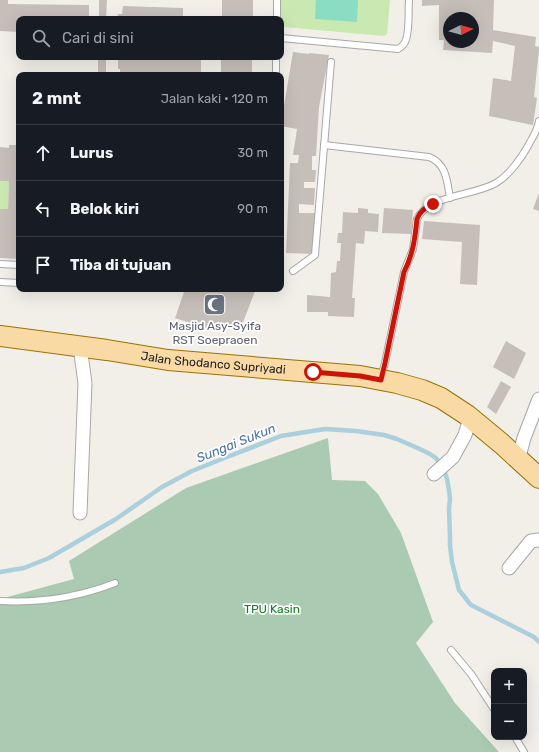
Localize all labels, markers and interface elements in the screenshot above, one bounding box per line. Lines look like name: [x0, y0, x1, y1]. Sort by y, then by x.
north arrow: [443, 12, 479, 48]
search box: [16, 16, 284, 60]
icon: search: [30, 27, 52, 49]
text: Cari di sini: [62, 29, 134, 47]
text: 2 mnt: [32, 88, 81, 108]
text: Jalan kaki · 120 m: [161, 91, 268, 106]
icon: ahead: [32, 142, 54, 164]
text: Lurus: [70, 144, 113, 162]
text: 30 m: [237, 145, 268, 160]
route end: [424, 195, 442, 213]
icon: left: [32, 198, 54, 220]
text: Belok kiri: [70, 200, 139, 218]
text: 90 m: [237, 201, 268, 216]
icon: arrive: [32, 254, 54, 276]
text: Tiba di tujuan: [70, 256, 171, 274]
mosque icon: Masjid Asy-Syifa RST Soepraoen: [202, 292, 228, 318]
place label: Masjid Asy-Syifa RST Soepraoen: [169, 319, 261, 347]
street label: Jalan Shodanco Supriyadi: [140, 349, 286, 377]
route start: [304, 363, 322, 381]
water label: Sungai Sukun: [194, 420, 278, 467]
park label: TPU Kasin: [244, 602, 300, 616]
map controls: [491, 668, 527, 740]
button: +: [491, 668, 527, 704]
button: −: [491, 704, 527, 740]

